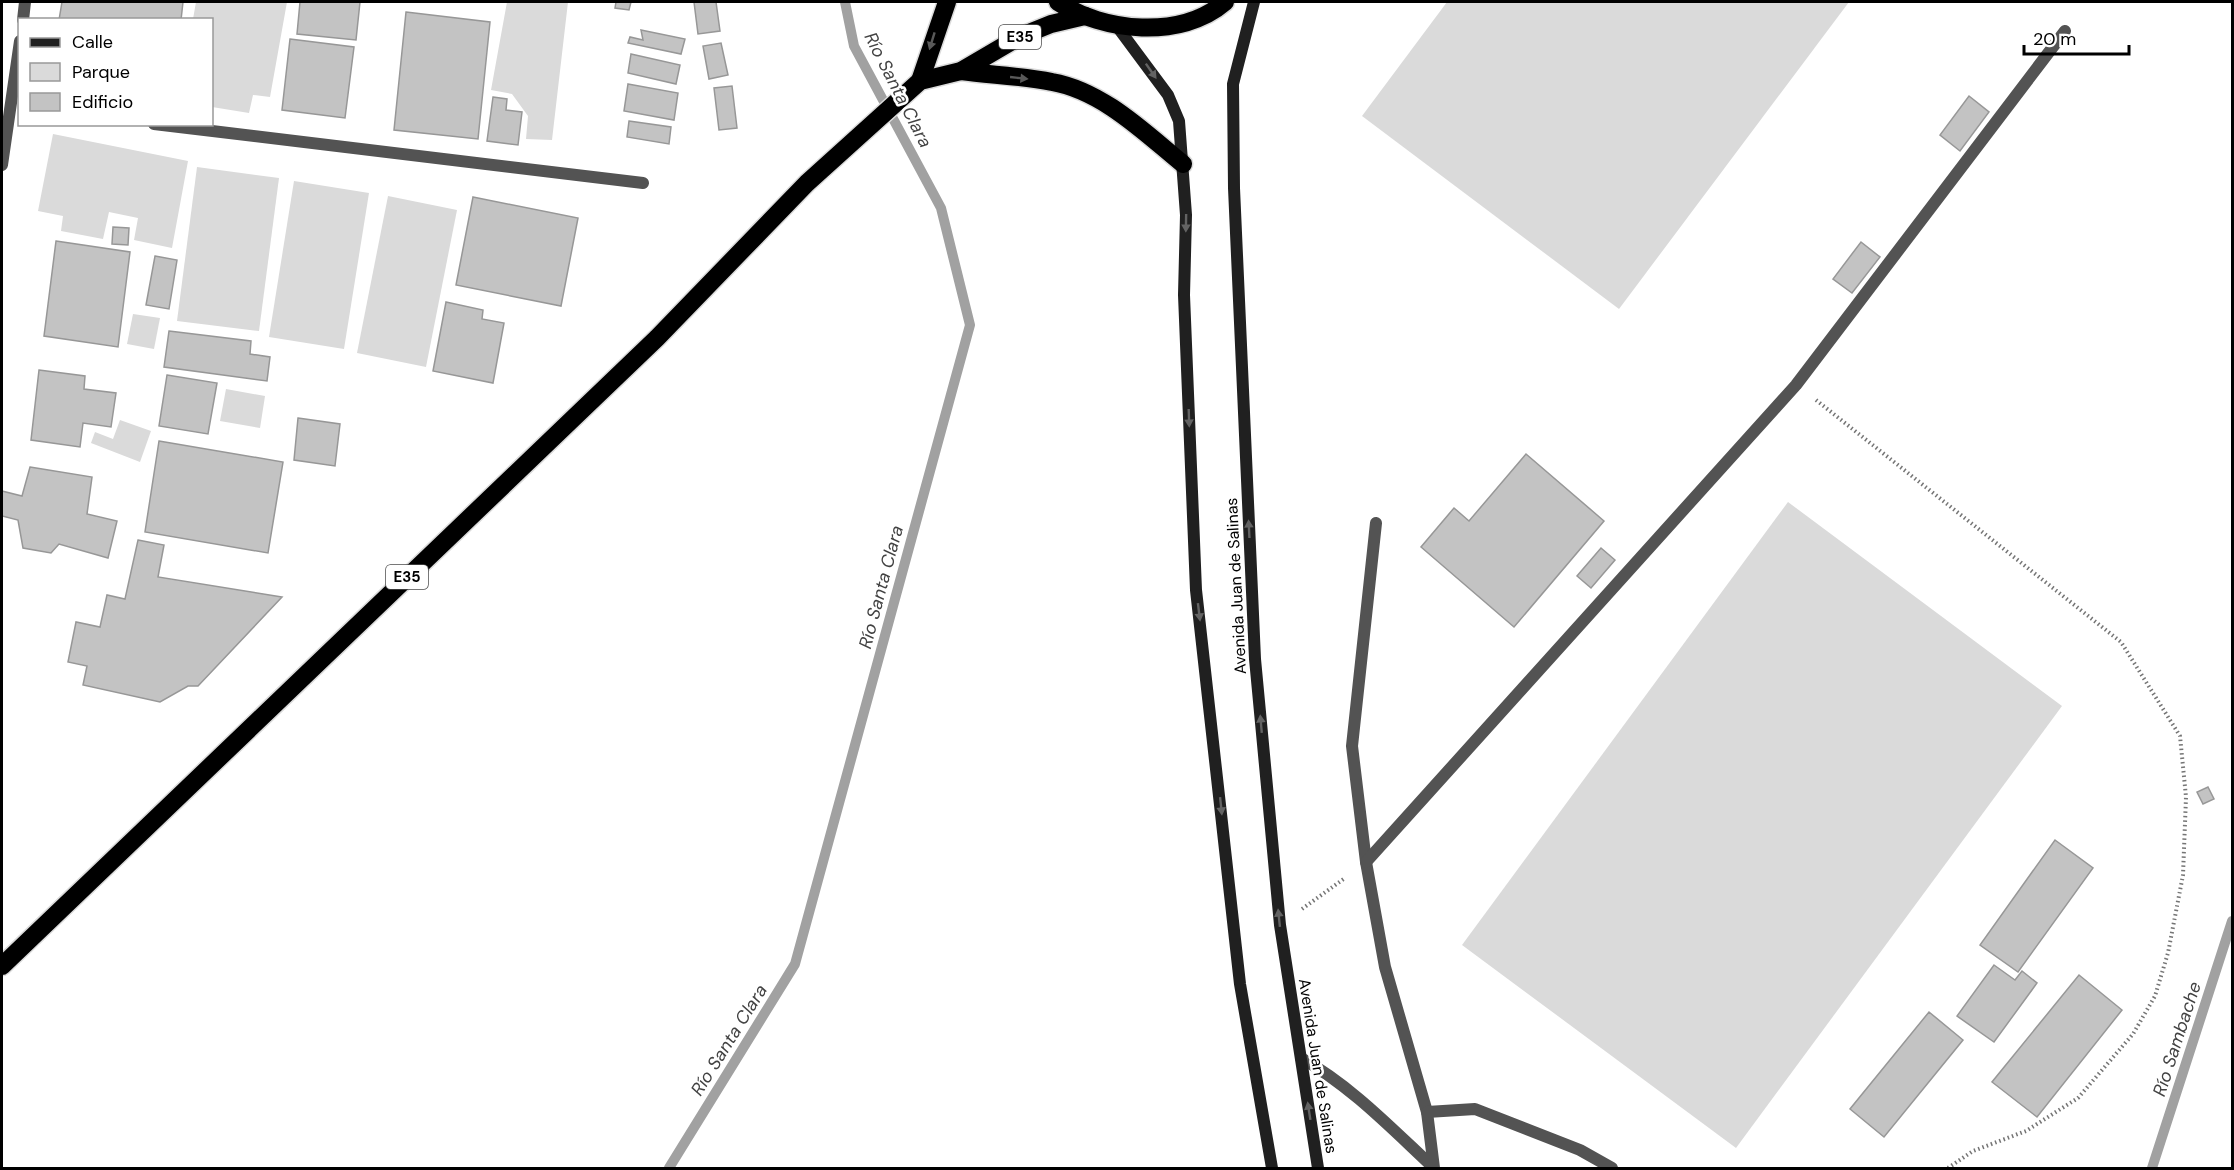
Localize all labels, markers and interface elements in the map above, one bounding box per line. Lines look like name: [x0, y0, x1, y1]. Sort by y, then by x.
legend: [18, 18, 213, 126]
scale bar: [2024, 18, 2129, 56]
road number: E35: [999, 25, 1041, 49]
text: 20 m: [2033, 27, 2076, 51]
water label: Río Santa Clara: [859, 28, 938, 152]
text: Calle: [72, 30, 113, 54]
one-way arrow: [927, 32, 936, 50]
text: Parque: [72, 60, 130, 84]
one-way arrow: [1145, 63, 1157, 79]
one-way arrow: [1010, 73, 1029, 83]
text: Edificio: [72, 90, 133, 114]
one-way arrow: [1181, 213, 1190, 232]
one-way arrow: [1184, 408, 1193, 427]
street label: Avenida Juan de Salinas: [1221, 497, 1251, 675]
one-way arrow: [1245, 520, 1254, 539]
water label: Río Santa Clara: [853, 523, 909, 651]
road number: E35: [386, 565, 428, 589]
one-way arrow: [1194, 603, 1203, 622]
one-way arrow: [1256, 714, 1266, 733]
one-way arrow: [1216, 797, 1226, 816]
one-way arrow: [1274, 908, 1284, 927]
street label: Avenida Juan de Salinas: [1294, 977, 1342, 1155]
water label: Río Sambache: [2147, 979, 2207, 1099]
water label: Río Santa Clara: [685, 980, 773, 1100]
one-way arrow: [1304, 1101, 1313, 1120]

